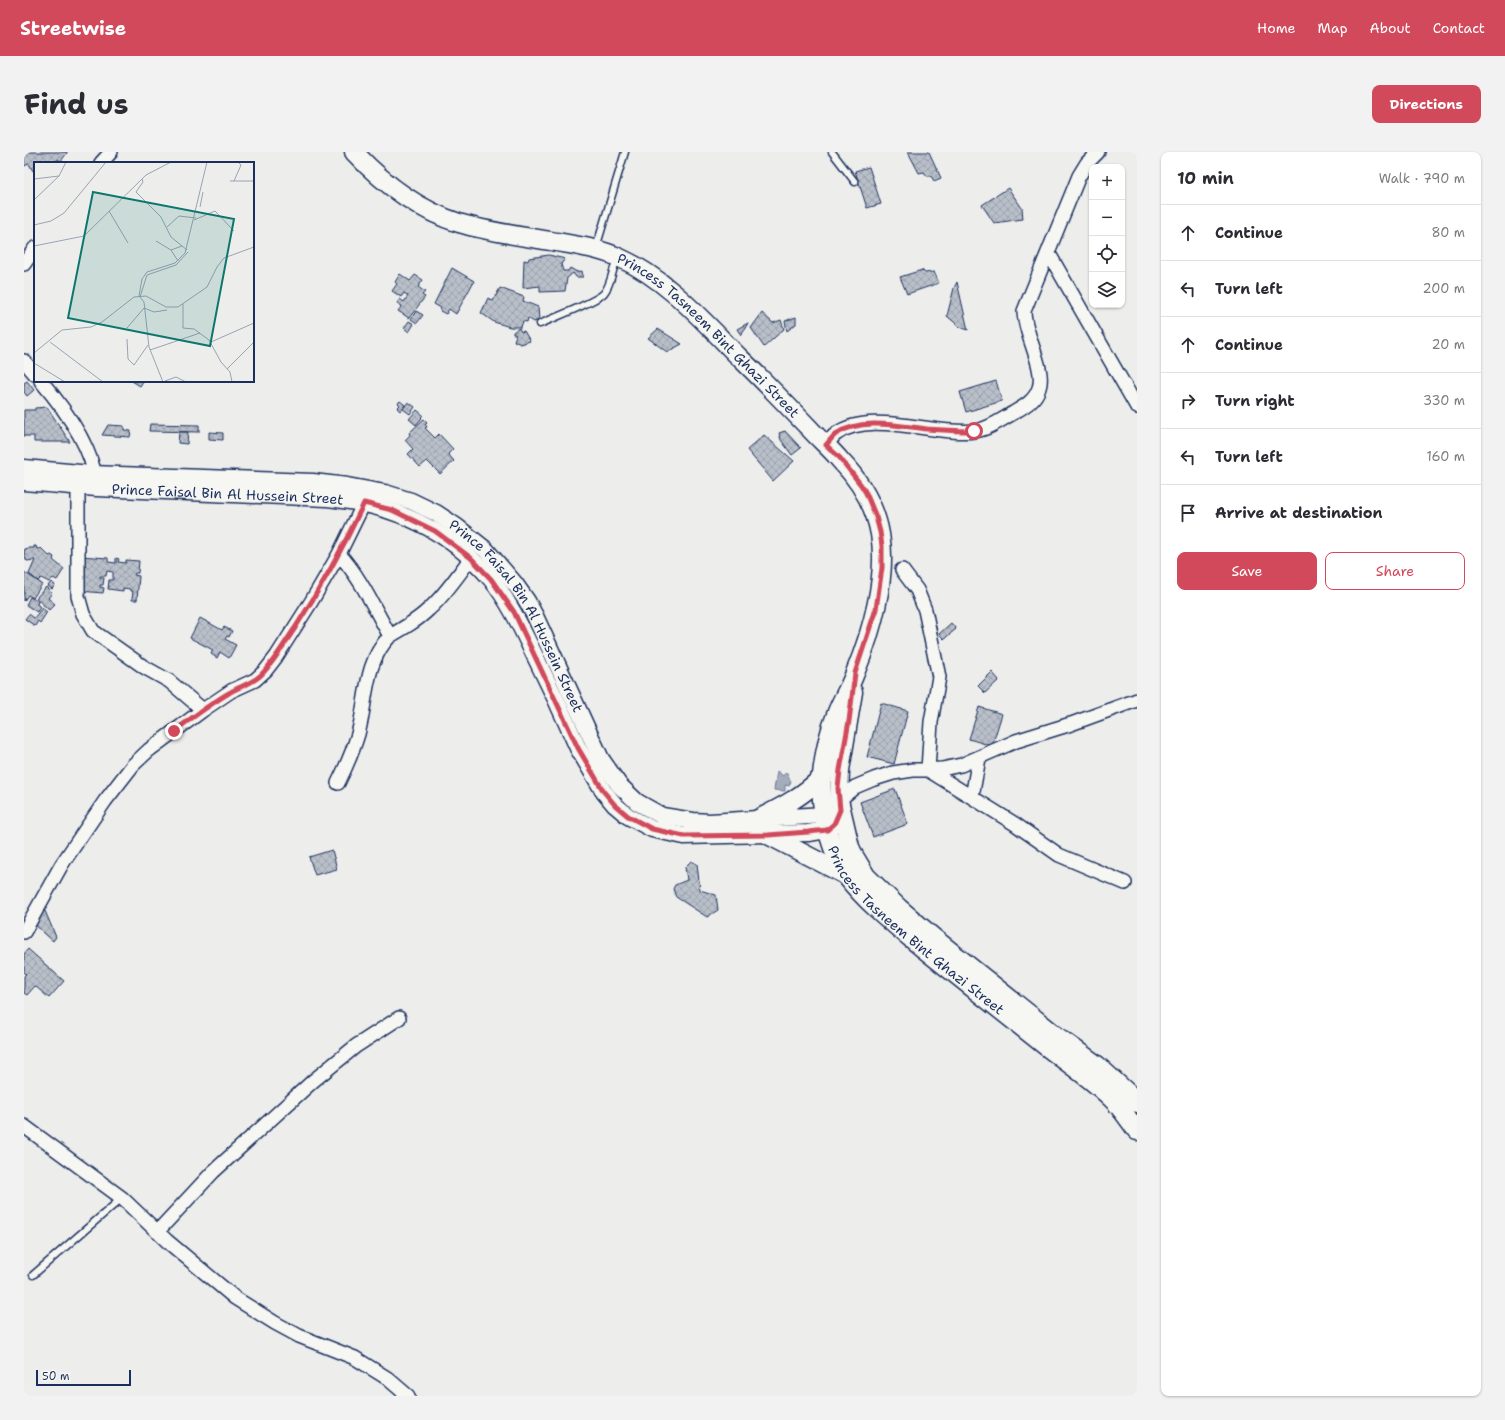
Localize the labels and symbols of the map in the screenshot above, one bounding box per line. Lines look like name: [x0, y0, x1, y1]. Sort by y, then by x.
inset map: [34, 162, 254, 382]
street label: Princess Tasneem Bint Ghazi Street: [614, 249, 803, 421]
route start: [965, 422, 983, 440]
street label: Prince Faisal Bin Al Hussein Street: [111, 480, 345, 509]
street label: Prince Faisal Bin Al Hussein Street: [446, 515, 587, 715]
route end: [165, 722, 183, 740]
street label: Princess Tasneem Bint Ghazi Street: [824, 843, 1008, 1019]
scale bar: [36, 1368, 131, 1387]

